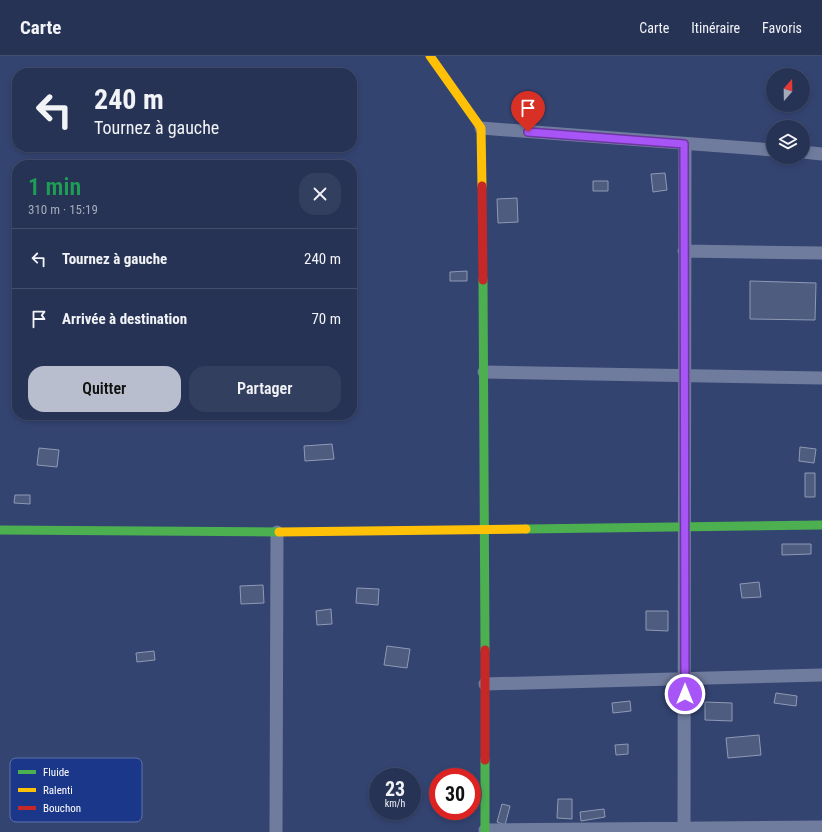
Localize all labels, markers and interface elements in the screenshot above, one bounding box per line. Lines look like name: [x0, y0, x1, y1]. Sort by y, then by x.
text: Carte: [20, 16, 61, 39]
text: Carte: [639, 20, 669, 36]
text: Itinéraire: [691, 20, 740, 36]
text: Favoris: [762, 20, 802, 36]
north arrow: [766, 68, 810, 112]
map controls: [766, 68, 810, 164]
text: 240 m: [94, 83, 164, 116]
icon: left: [28, 84, 80, 136]
pin: [511, 91, 545, 132]
icon: arrive: [517, 97, 539, 119]
text: Tournez à gauche: [94, 117, 219, 138]
button: layers: [766, 120, 810, 164]
text: 1 min: [28, 173, 81, 201]
button: close: [299, 173, 341, 215]
text: 310 m · 15:19: [28, 202, 98, 217]
icon: left: [28, 248, 50, 270]
text: Tournez à gauche: [62, 250, 167, 268]
text: 240 m: [304, 250, 341, 268]
icon: arrive: [28, 308, 50, 330]
text: Arrivée à destination: [62, 310, 187, 328]
text: 70 m: [311, 310, 341, 328]
button: Quitter: [28, 366, 181, 412]
button: Partager: [189, 366, 341, 412]
position arrow: [664, 673, 706, 715]
legend: [10, 758, 142, 822]
text: Fluide: [43, 766, 69, 779]
speed limit sign: 30: [429, 768, 481, 820]
text: 23: [385, 777, 405, 801]
text: Ralenti: [43, 784, 73, 797]
text: km/h: [385, 798, 405, 809]
text: Bouchon: [43, 802, 81, 815]

